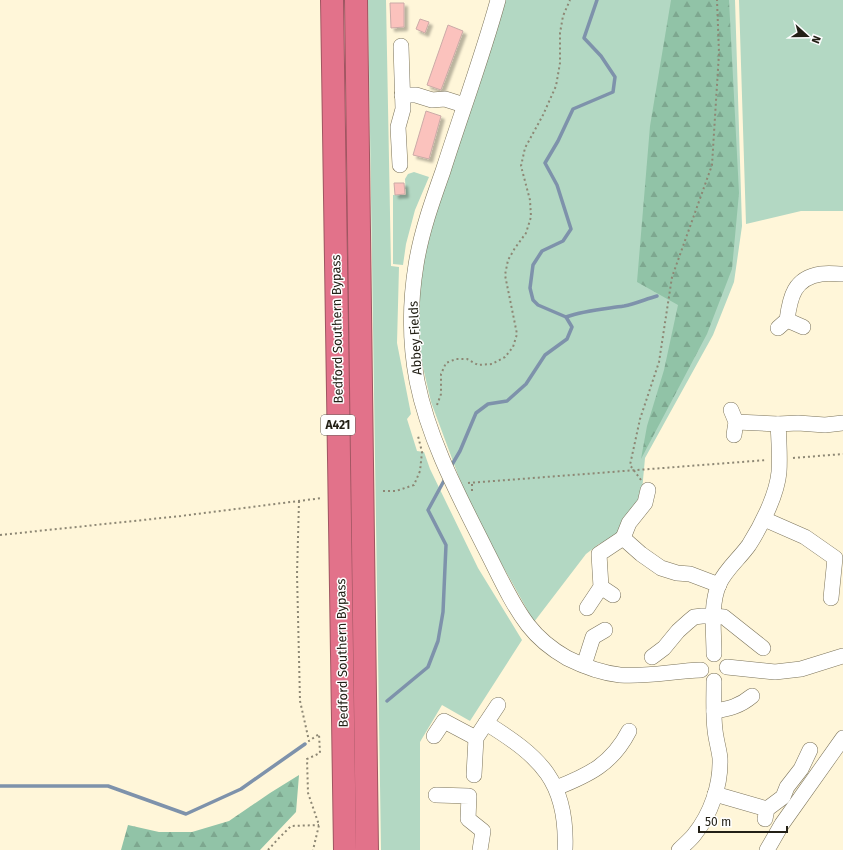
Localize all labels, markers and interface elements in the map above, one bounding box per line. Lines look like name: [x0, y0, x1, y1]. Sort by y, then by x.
north arrow: [787, 16, 827, 56]
text: N: [808, 34, 823, 45]
street label: Bedford Southern Bypass: [328, 254, 346, 404]
street label: Abbey Fields: [406, 301, 424, 375]
road number: A421: [321, 415, 355, 435]
street label: Bedford Southern Bypass: [333, 578, 351, 728]
scale bar: [699, 808, 787, 834]
text: 50 m: [705, 815, 731, 829]

